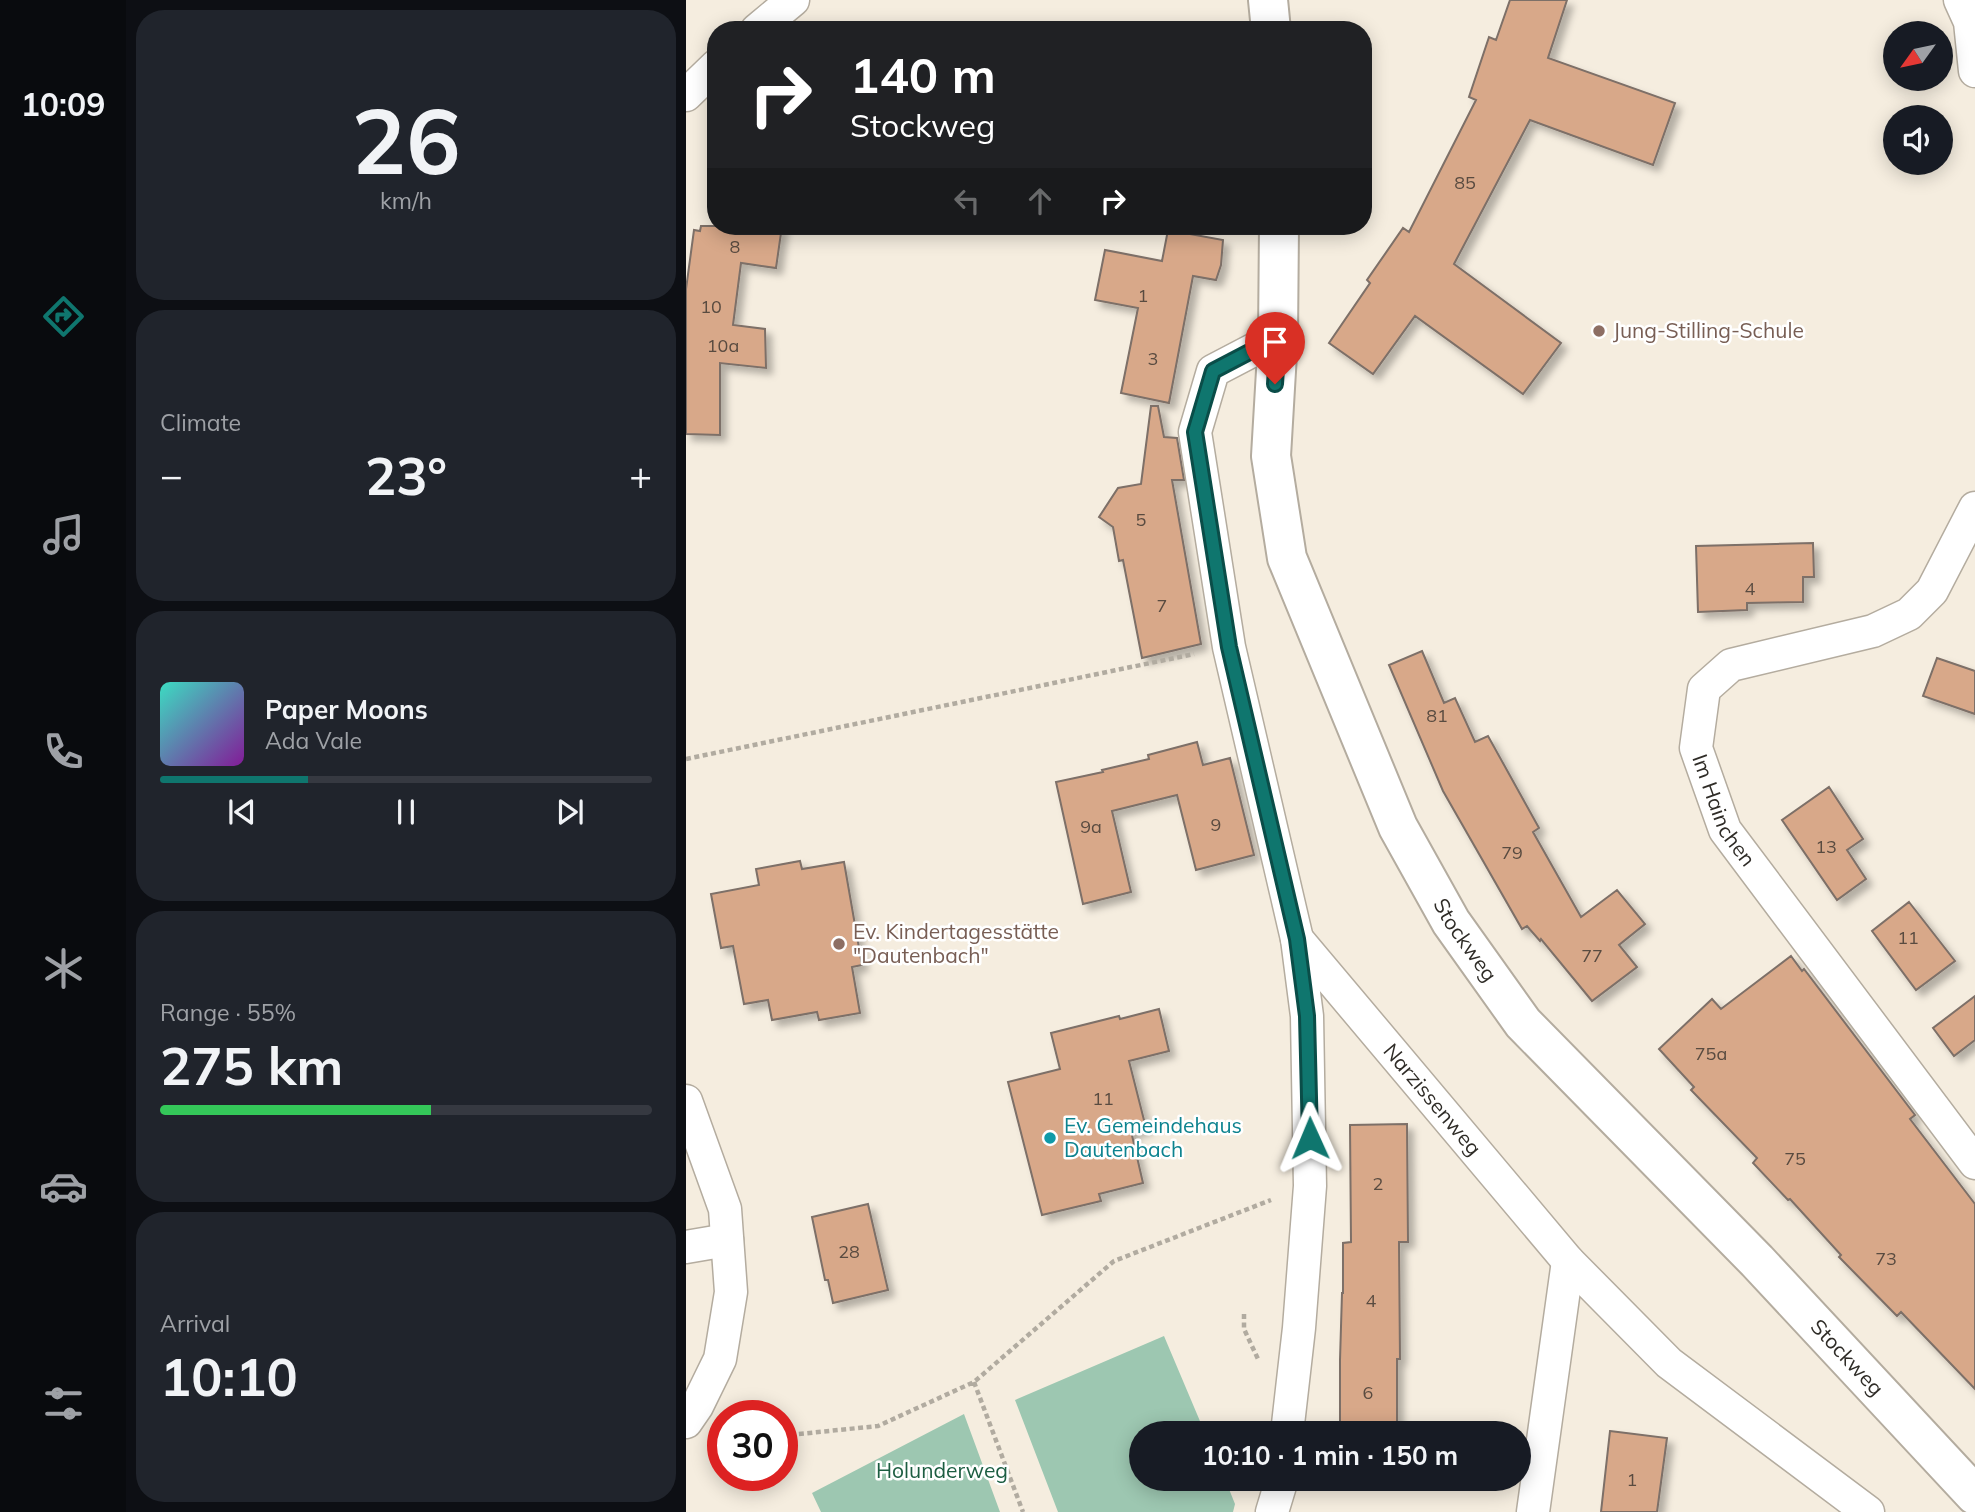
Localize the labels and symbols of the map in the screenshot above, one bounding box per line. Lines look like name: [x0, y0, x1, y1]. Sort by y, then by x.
north arrow: [1883, 21, 1953, 91]
house number: 85: [1454, 171, 1476, 194]
house number: 8: [730, 235, 740, 258]
house number: 1: [1138, 284, 1148, 307]
house number: 10: [700, 295, 722, 318]
pin: [1245, 312, 1305, 384]
place label: Jung-Stilling-Schule: [1613, 317, 1804, 343]
marker: Jung-Stilling-Schule: [1591, 323, 1607, 339]
house number: 10a: [707, 334, 739, 357]
house number: 3: [1148, 347, 1158, 370]
house number: 5: [1136, 508, 1147, 531]
house number: 4: [1745, 577, 1756, 600]
house number: 7: [1157, 594, 1167, 617]
house number: 81: [1426, 704, 1448, 727]
street label: Im Hainchen: [1687, 750, 1762, 871]
house number: 9: [1211, 813, 1221, 836]
house number: 9a: [1080, 815, 1102, 838]
house number: 13: [1815, 835, 1837, 858]
house number: 79: [1501, 841, 1523, 864]
street label: Stockweg: [1428, 893, 1503, 986]
place label: Ev. Kindertagesstätte "Dautenbach": [853, 918, 1059, 968]
house number: 11: [1897, 926, 1919, 949]
marker: Ev. Kindertagesstätte "Dautenbach": [831, 936, 847, 952]
house number: 77: [1581, 944, 1603, 967]
street label: Narzissenweg: [1378, 1038, 1488, 1160]
house number: 75a: [1695, 1042, 1727, 1065]
house number: 11: [1092, 1087, 1114, 1110]
position arrow: [1273, 1101, 1347, 1175]
place label: Ev. Gemeindehaus Dautenbach: [1064, 1112, 1242, 1162]
marker: Ev. Gemeindehaus Dautenbach: [1042, 1130, 1058, 1146]
house number: 75: [1784, 1147, 1806, 1170]
house number: 2: [1373, 1172, 1383, 1195]
house number: 28: [838, 1240, 860, 1263]
house number: 73: [1875, 1247, 1897, 1270]
house number: 4: [1366, 1289, 1377, 1312]
street label: Stockweg: [1806, 1313, 1890, 1401]
house number: 6: [1363, 1381, 1373, 1404]
speed limit sign: 30: [707, 1400, 798, 1491]
park label: Holunderweg: [876, 1457, 1008, 1483]
house number: 1: [1627, 1468, 1637, 1491]

